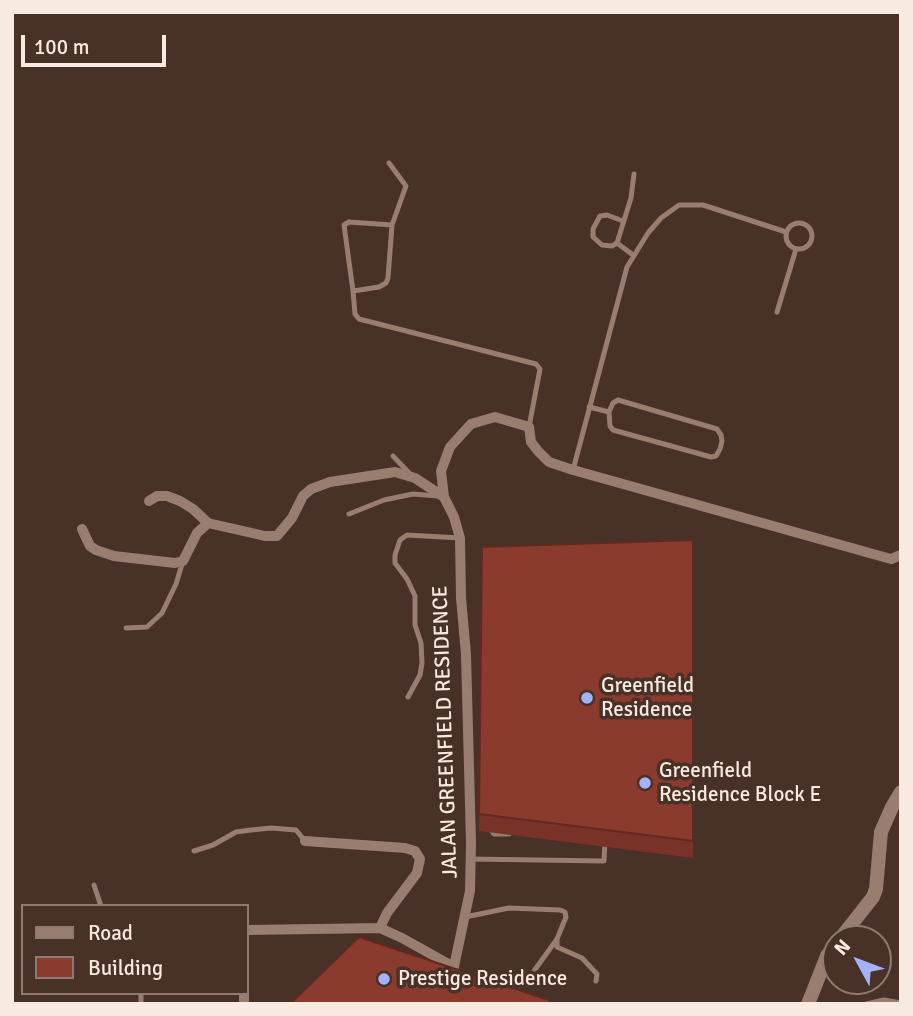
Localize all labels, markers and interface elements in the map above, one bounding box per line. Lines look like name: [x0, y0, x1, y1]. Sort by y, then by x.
scale bar: [24, 21, 170, 65]
text: 100 m: [34, 34, 89, 60]
street label: JALAN GREENFIELD RESIDENCE: [428, 585, 464, 879]
place label: Greenfield Residence: [601, 673, 694, 723]
marker: Greenfield Residence: [579, 690, 595, 706]
place label: Greenfield Residence Block E: [659, 758, 821, 808]
marker: Greenfield Residence Block E: [637, 775, 653, 791]
legend: [21, 904, 248, 995]
text: Road: [88, 920, 133, 946]
north arrow: [822, 925, 892, 995]
text: N: [829, 935, 856, 960]
text: Building: [88, 955, 163, 981]
place label: Prestige Residence: [398, 966, 567, 992]
marker: Prestige Residence: [376, 971, 392, 987]

